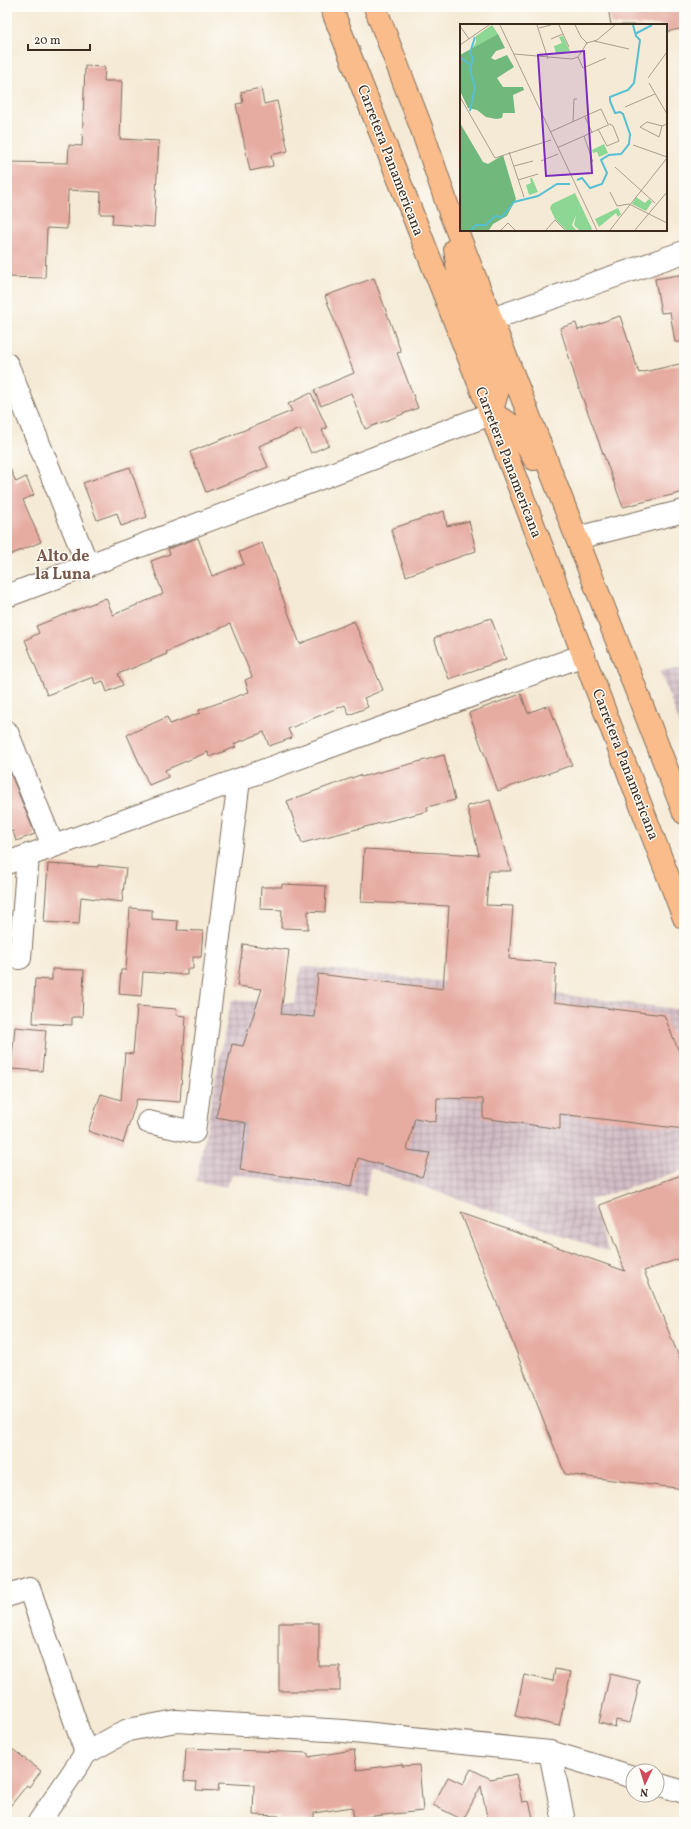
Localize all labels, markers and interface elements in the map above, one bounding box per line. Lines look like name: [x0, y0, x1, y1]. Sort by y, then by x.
inset map: [460, 24, 667, 231]
scale bar: [28, 26, 90, 52]
text: 20 m: [34, 33, 61, 49]
street label: Carretera Panamericana: [351, 82, 428, 239]
street label: Carretera Panamericana: [469, 384, 546, 541]
district label: Alto de la Luna: [35, 546, 91, 586]
street label: Carretera Panamericana: [586, 686, 663, 843]
north arrow: [625, 1763, 665, 1803]
text: N: [640, 1784, 649, 1799]

